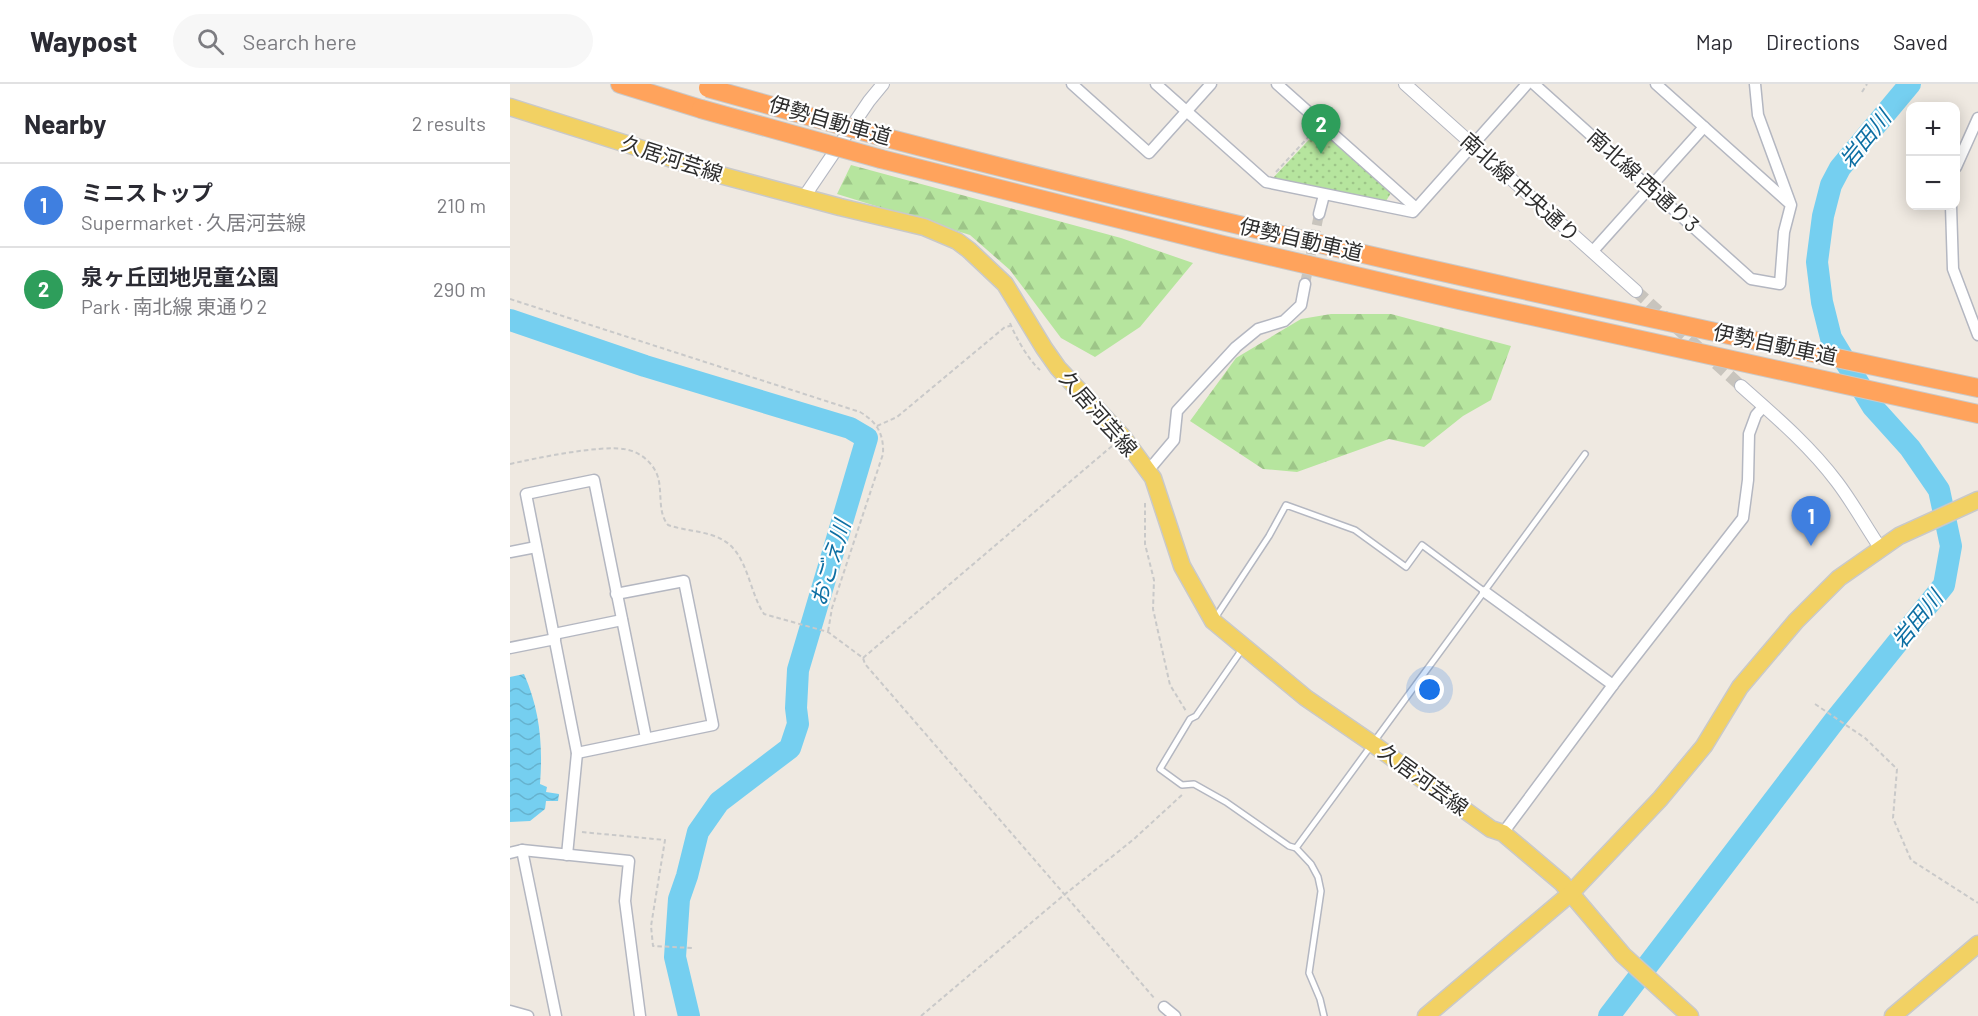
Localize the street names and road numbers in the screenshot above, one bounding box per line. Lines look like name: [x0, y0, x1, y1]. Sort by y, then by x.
street label: 伊勢自動車道: [766, 90, 894, 149]
street label: 南北線 西通り3: [1583, 123, 1705, 236]
street label: 南北線 中央通り: [1456, 127, 1586, 247]
street label: 久居河芸線: [619, 129, 726, 186]
street label: 伊勢自動車道: [1237, 212, 1366, 265]
street label: 伊勢自動車道: [1711, 318, 1840, 369]
street label: 久居河芸線: [1055, 365, 1143, 461]
street label: 久居河芸線: [1374, 738, 1474, 820]

